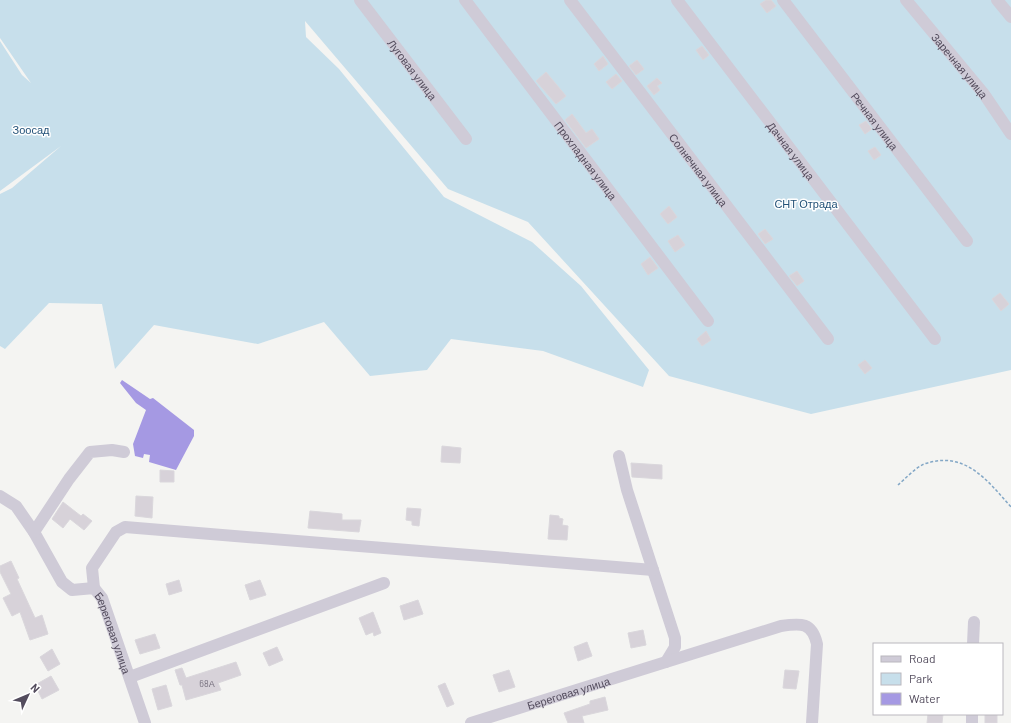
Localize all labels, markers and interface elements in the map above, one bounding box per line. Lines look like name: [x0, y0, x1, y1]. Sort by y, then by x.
street label: Заречная улица: [929, 30, 992, 101]
street label: Луговая улица: [385, 36, 441, 103]
street label: Речная улица: [849, 89, 902, 153]
street label: Прохладная улица: [552, 118, 621, 203]
street label: Дачная улица: [765, 119, 818, 183]
park label: Зоосад: [13, 123, 50, 136]
street label: Солнечная улица: [667, 130, 731, 209]
park label: СНТ Отрада: [774, 197, 838, 210]
street label: Береговая улица: [93, 589, 134, 676]
legend: [873, 643, 1003, 715]
text: Road: [909, 651, 936, 665]
text: Park: [909, 671, 933, 685]
street label: Береговая улица: [525, 673, 612, 712]
north arrow: [8, 675, 48, 715]
house number: 68А: [199, 678, 215, 689]
text: N: [28, 681, 43, 695]
text: Water: [909, 691, 941, 705]

